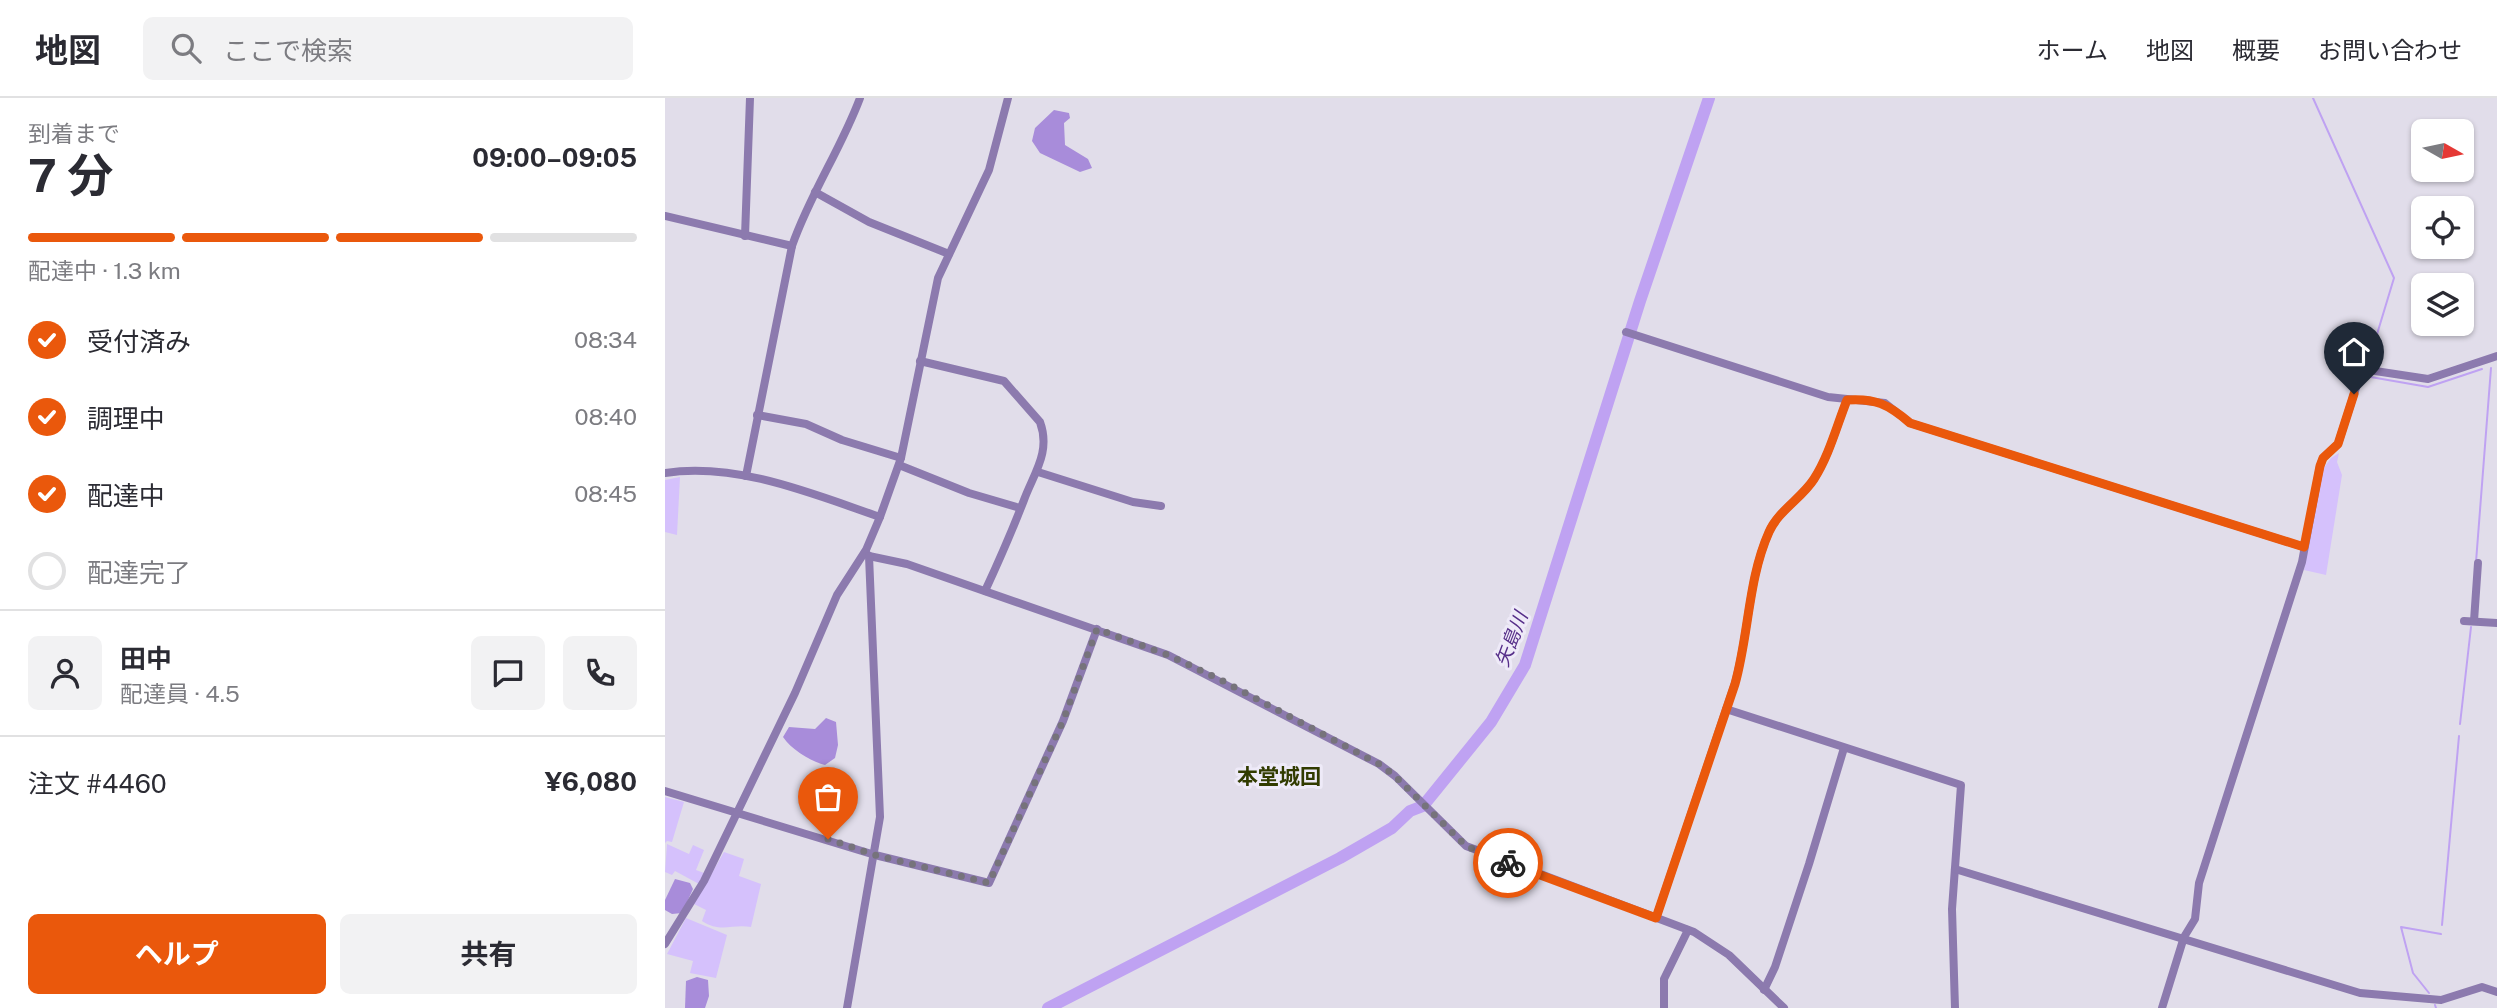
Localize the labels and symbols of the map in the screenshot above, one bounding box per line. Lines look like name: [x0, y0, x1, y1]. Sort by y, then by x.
north arrow: [2411, 119, 2475, 182]
pin: [2324, 322, 2384, 394]
water label: 矢島川: [1491, 607, 1532, 670]
district label: 本堂城回: [1237, 764, 1321, 789]
pin: [798, 767, 858, 839]
courier: [1473, 828, 1543, 898]

